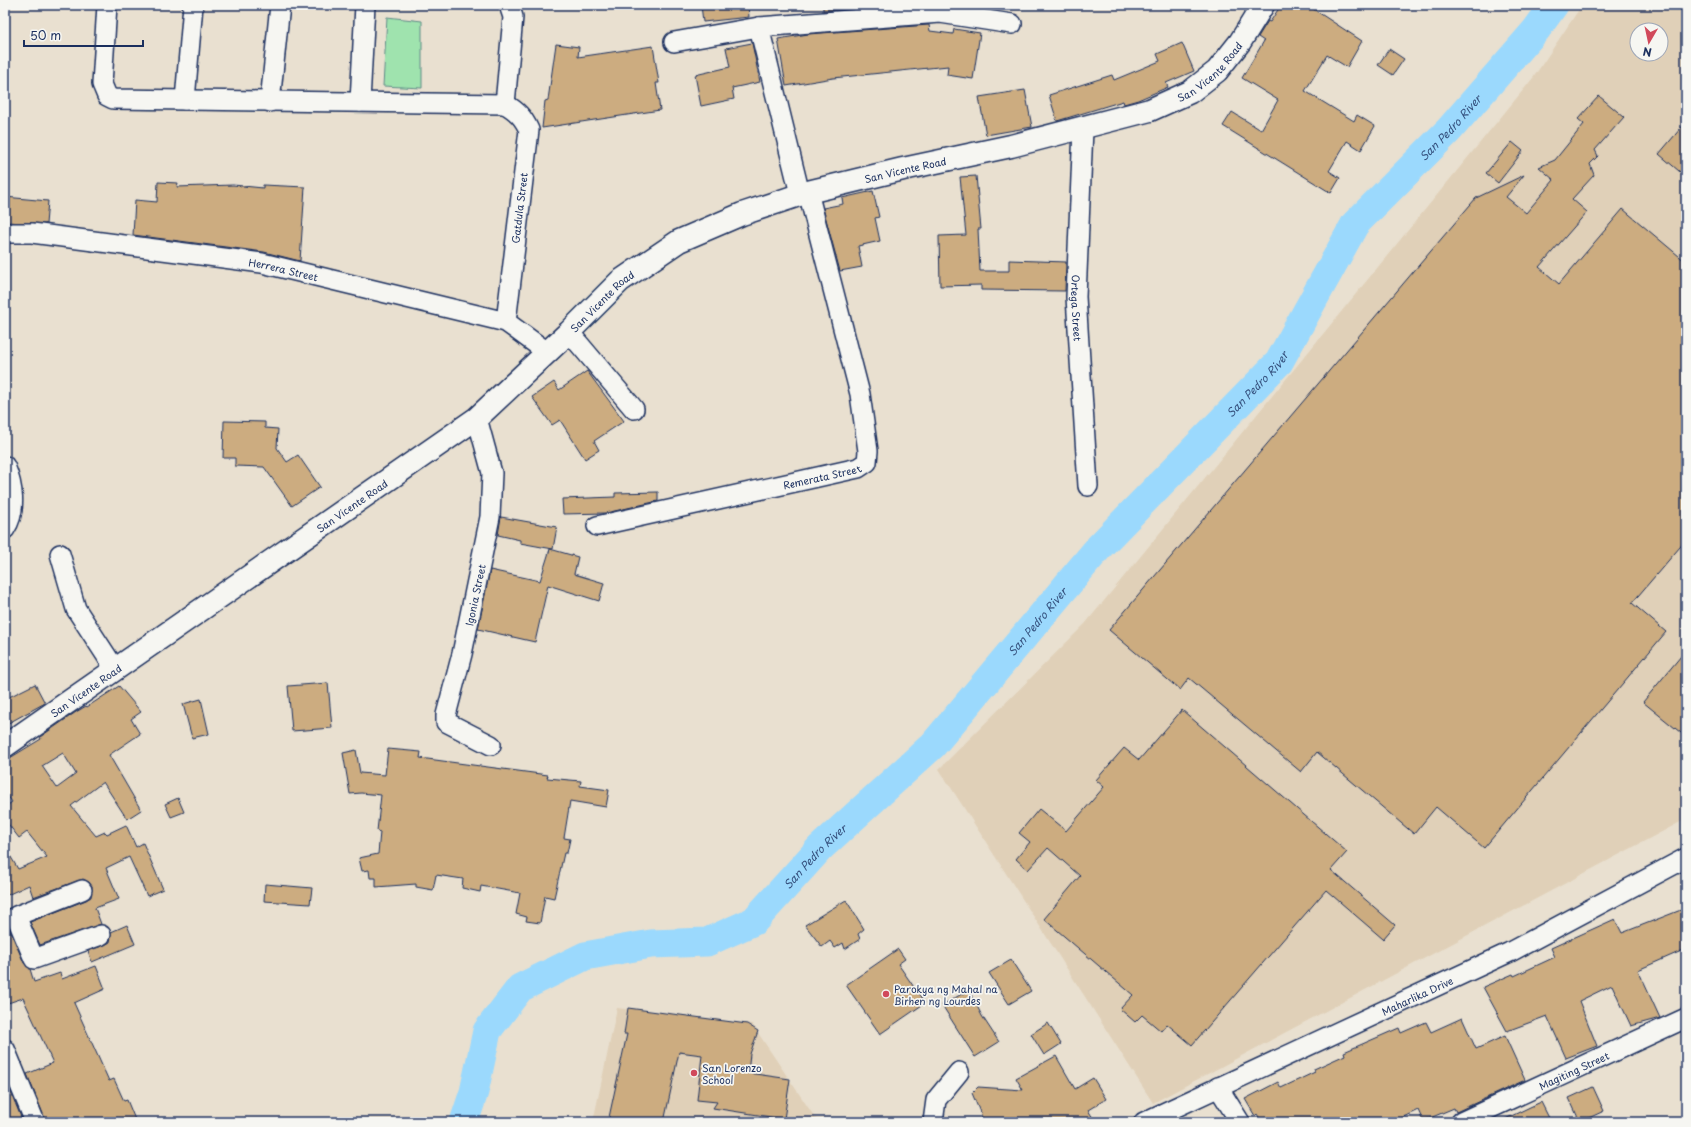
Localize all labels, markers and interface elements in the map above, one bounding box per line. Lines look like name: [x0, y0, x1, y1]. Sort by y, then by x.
scale bar: [24, 22, 143, 48]
north arrow: [1629, 22, 1669, 62]
text: 50 m: [30, 26, 61, 44]
street label: San Vicente Road: [1174, 38, 1245, 104]
text: N: [1641, 43, 1653, 61]
water label: San Pedro River: [1415, 89, 1486, 164]
street label: San Vicente Road: [863, 152, 948, 186]
street label: Gatdula Street: [507, 172, 531, 244]
street label: Herrera Street: [248, 254, 320, 284]
street label: San Vicente Road: [566, 266, 637, 335]
street label: Ortega Street: [1068, 274, 1086, 341]
water label: San Pedro River: [1222, 346, 1293, 420]
street label: Remerata Street: [781, 461, 864, 492]
street label: San Vicente Road: [313, 475, 390, 535]
street label: Igonia Street: [461, 563, 489, 627]
water label: San Pedro River: [1003, 582, 1072, 659]
street label: San Vicente Road: [47, 660, 124, 720]
water label: San Pedro River: [779, 818, 851, 892]
street label: Maharlika Drive: [1379, 972, 1455, 1018]
place label: Parokya ng Mahal na Birhen ng Lourdes: [894, 981, 998, 1008]
marker: Parokya ng Mahal na Birhen ng Lourdes: [881, 989, 891, 999]
street label: Magiting Street: [1536, 1047, 1611, 1093]
place label: San Lorenzo School: [702, 1060, 762, 1087]
marker: San Lorenzo School: [689, 1068, 699, 1078]

